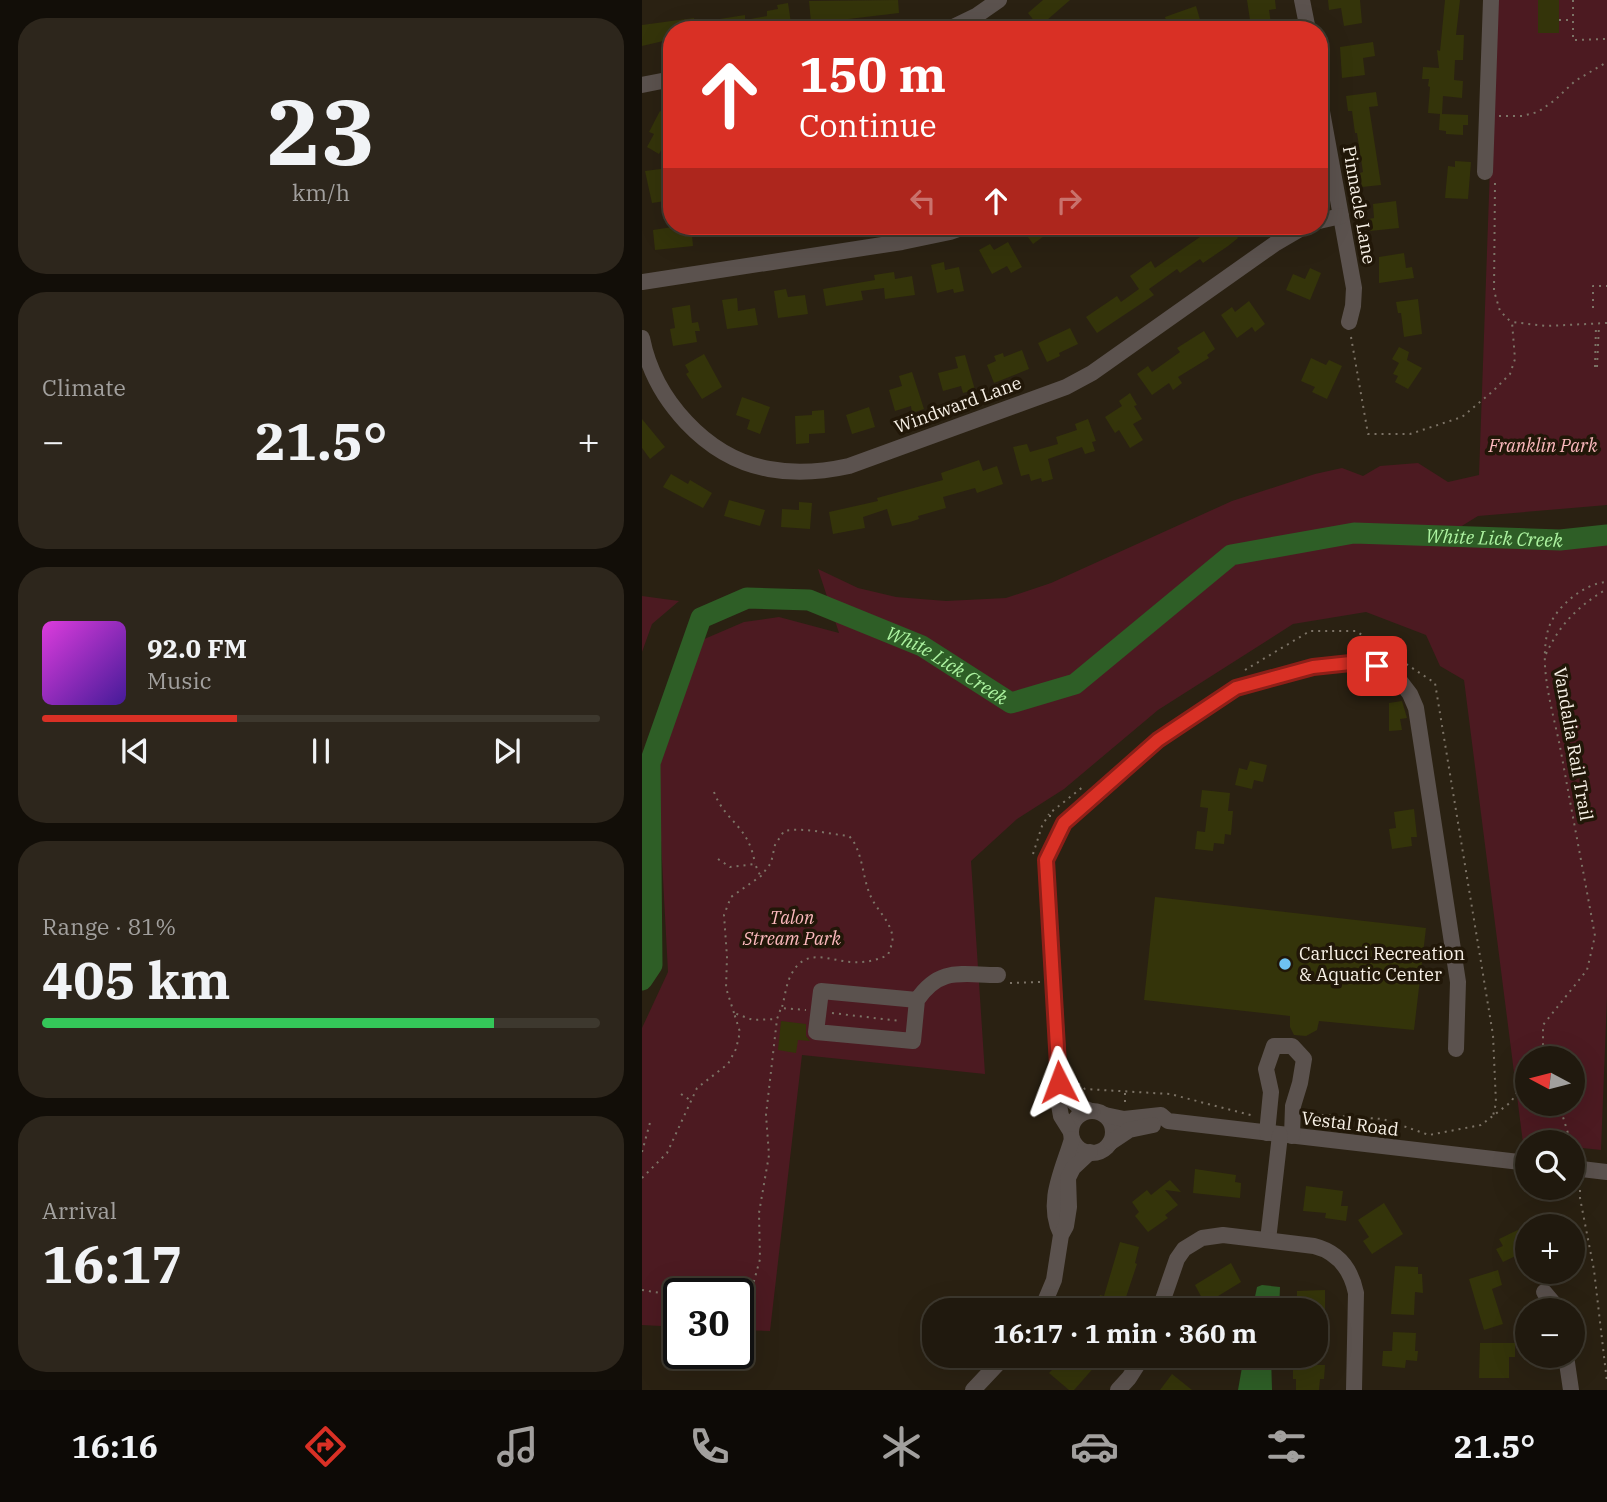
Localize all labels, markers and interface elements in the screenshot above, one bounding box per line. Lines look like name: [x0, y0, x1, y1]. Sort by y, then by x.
text: 150 m: [799, 42, 946, 105]
icon: ahead: [684, 49, 775, 140]
text: 23: [266, 72, 376, 190]
text: Continue: [799, 104, 937, 146]
street label: Pinnacle Lane: [1338, 144, 1381, 266]
text: km/h: [292, 177, 350, 207]
icon: left: [904, 182, 942, 220]
icon: ahead: [977, 182, 1015, 220]
icon: right: [1050, 182, 1088, 220]
street label: Windward Lane: [891, 371, 1025, 438]
text: Climate: [42, 372, 126, 402]
text: 21.5°: [255, 407, 387, 474]
text: −: [42, 416, 65, 465]
text: +: [577, 416, 600, 465]
park label: Franklin Park: [1487, 434, 1598, 457]
water label: White Lick Creek: [1425, 523, 1564, 552]
water label: White Lick Creek: [883, 621, 1013, 710]
text: 92.0 FM: [147, 631, 247, 665]
pin: [1347, 636, 1407, 696]
icon: arrive: [1358, 647, 1396, 685]
text: Music: [147, 665, 212, 695]
street label: Vandalia Rail Trail: [1549, 665, 1598, 822]
icon: previous: [116, 732, 154, 770]
icon: pause: [302, 732, 340, 770]
icon: next: [488, 732, 526, 770]
park label: Talon Stream Park: [742, 906, 842, 950]
text: Range · 81%: [42, 911, 176, 941]
place label: Carlucci Recreation & Aquatic Center: [1299, 942, 1465, 986]
text: 405 km: [42, 946, 231, 1013]
marker: Carlucci Recreation & Aquatic Center: [1277, 956, 1293, 972]
position arrow: [1022, 1045, 1096, 1119]
north arrow: [1515, 1046, 1585, 1116]
map controls: [1515, 1046, 1585, 1368]
street label: Vestal Road: [1300, 1106, 1400, 1141]
button: search: [1515, 1130, 1585, 1200]
text: Arrival: [42, 1195, 117, 1225]
button: +: [1515, 1214, 1585, 1284]
text: 16:17: [42, 1230, 183, 1297]
speed limit sign: 30: [663, 1278, 754, 1369]
button: −: [1515, 1298, 1585, 1368]
text: 16:17 · 1 min · 360 m: [993, 1316, 1257, 1350]
icon: directions: [301, 1422, 350, 1471]
icon: music: [493, 1422, 542, 1471]
icon: phone: [685, 1422, 734, 1471]
icon: climate: [877, 1422, 926, 1471]
icon: car: [1070, 1422, 1119, 1471]
icon: filters: [1262, 1422, 1311, 1471]
text: 16:16: [72, 1425, 158, 1467]
text: 21.5°: [1454, 1425, 1535, 1467]

